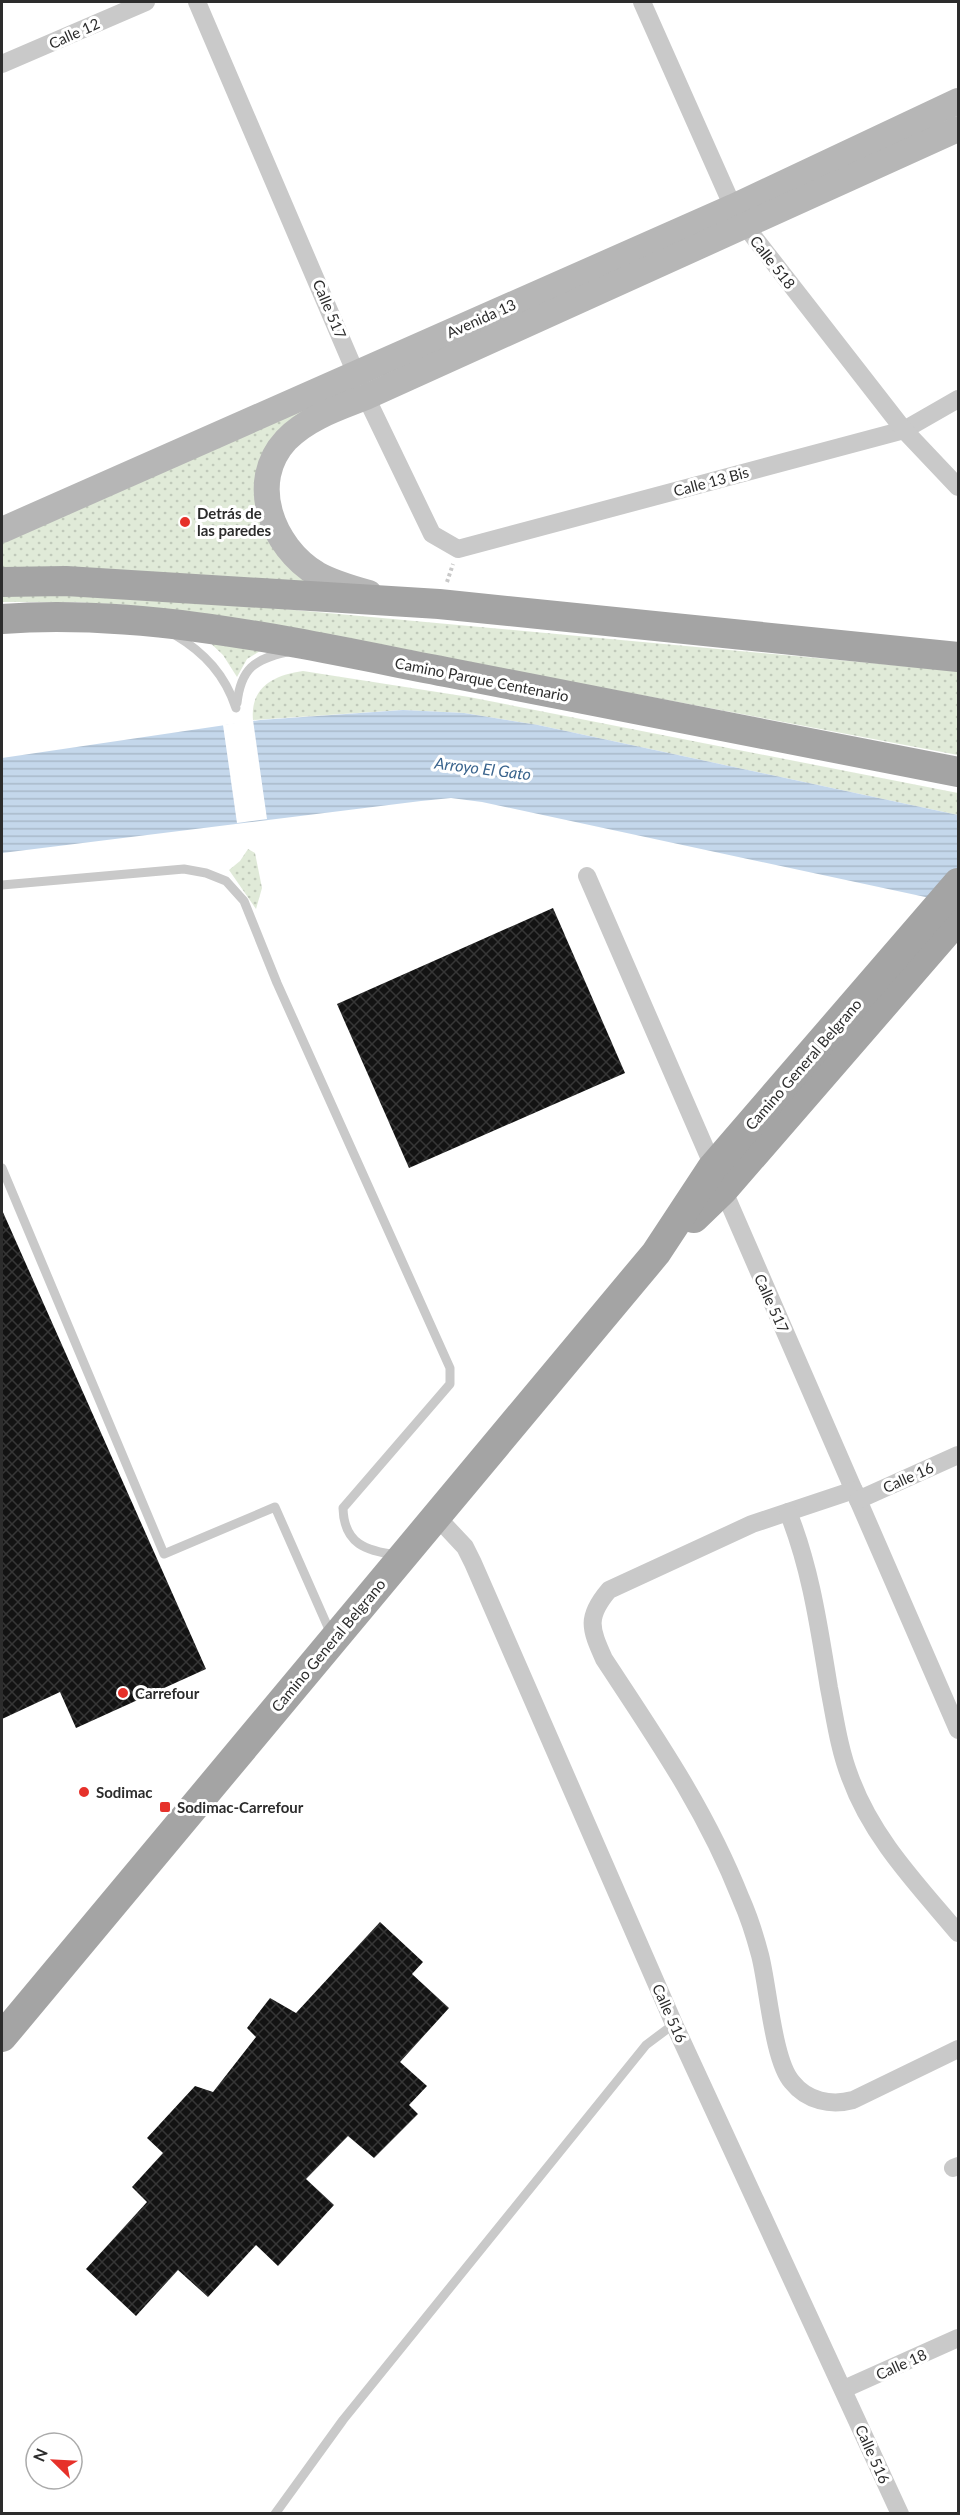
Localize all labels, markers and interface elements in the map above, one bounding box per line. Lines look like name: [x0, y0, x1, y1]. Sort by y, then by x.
street label: Calle 12: [46, 14, 102, 52]
street label: Calle 518: [747, 232, 799, 292]
street label: Calle 517: [310, 277, 351, 342]
street label: Avenida 13: [444, 295, 518, 341]
street label: Calle 13 Bis: [671, 462, 751, 500]
place label: Detrás de las paredes: [197, 504, 272, 539]
marker: Detrás de las paredes: [178, 515, 192, 529]
street label: Camino Parque Centenario: [394, 653, 570, 705]
water label: Arroyo El Gato: [433, 753, 532, 783]
street label: Camino General Belgrano: [741, 995, 865, 1133]
street label: Calle 517: [751, 1271, 793, 1335]
street label: Calle 16: [880, 1458, 936, 1496]
street label: Camino General Belgrano: [267, 1575, 389, 1715]
place label: Carrefour: [135, 1684, 200, 1702]
marker: Carrefour: [116, 1686, 130, 1700]
place label: Sodimac: [96, 1783, 153, 1801]
marker: Sodimac: [77, 1785, 91, 1799]
place label: Sodimac-Carrefour: [177, 1798, 304, 1816]
marker: Sodimac-Carrefour: [158, 1800, 172, 1814]
street label: Calle 516: [649, 1981, 691, 2045]
street label: Calle 18: [873, 2345, 929, 2383]
street label: Calle 516: [852, 2422, 894, 2486]
north arrow: [24, 2431, 84, 2491]
text: N: [29, 2445, 51, 2464]

